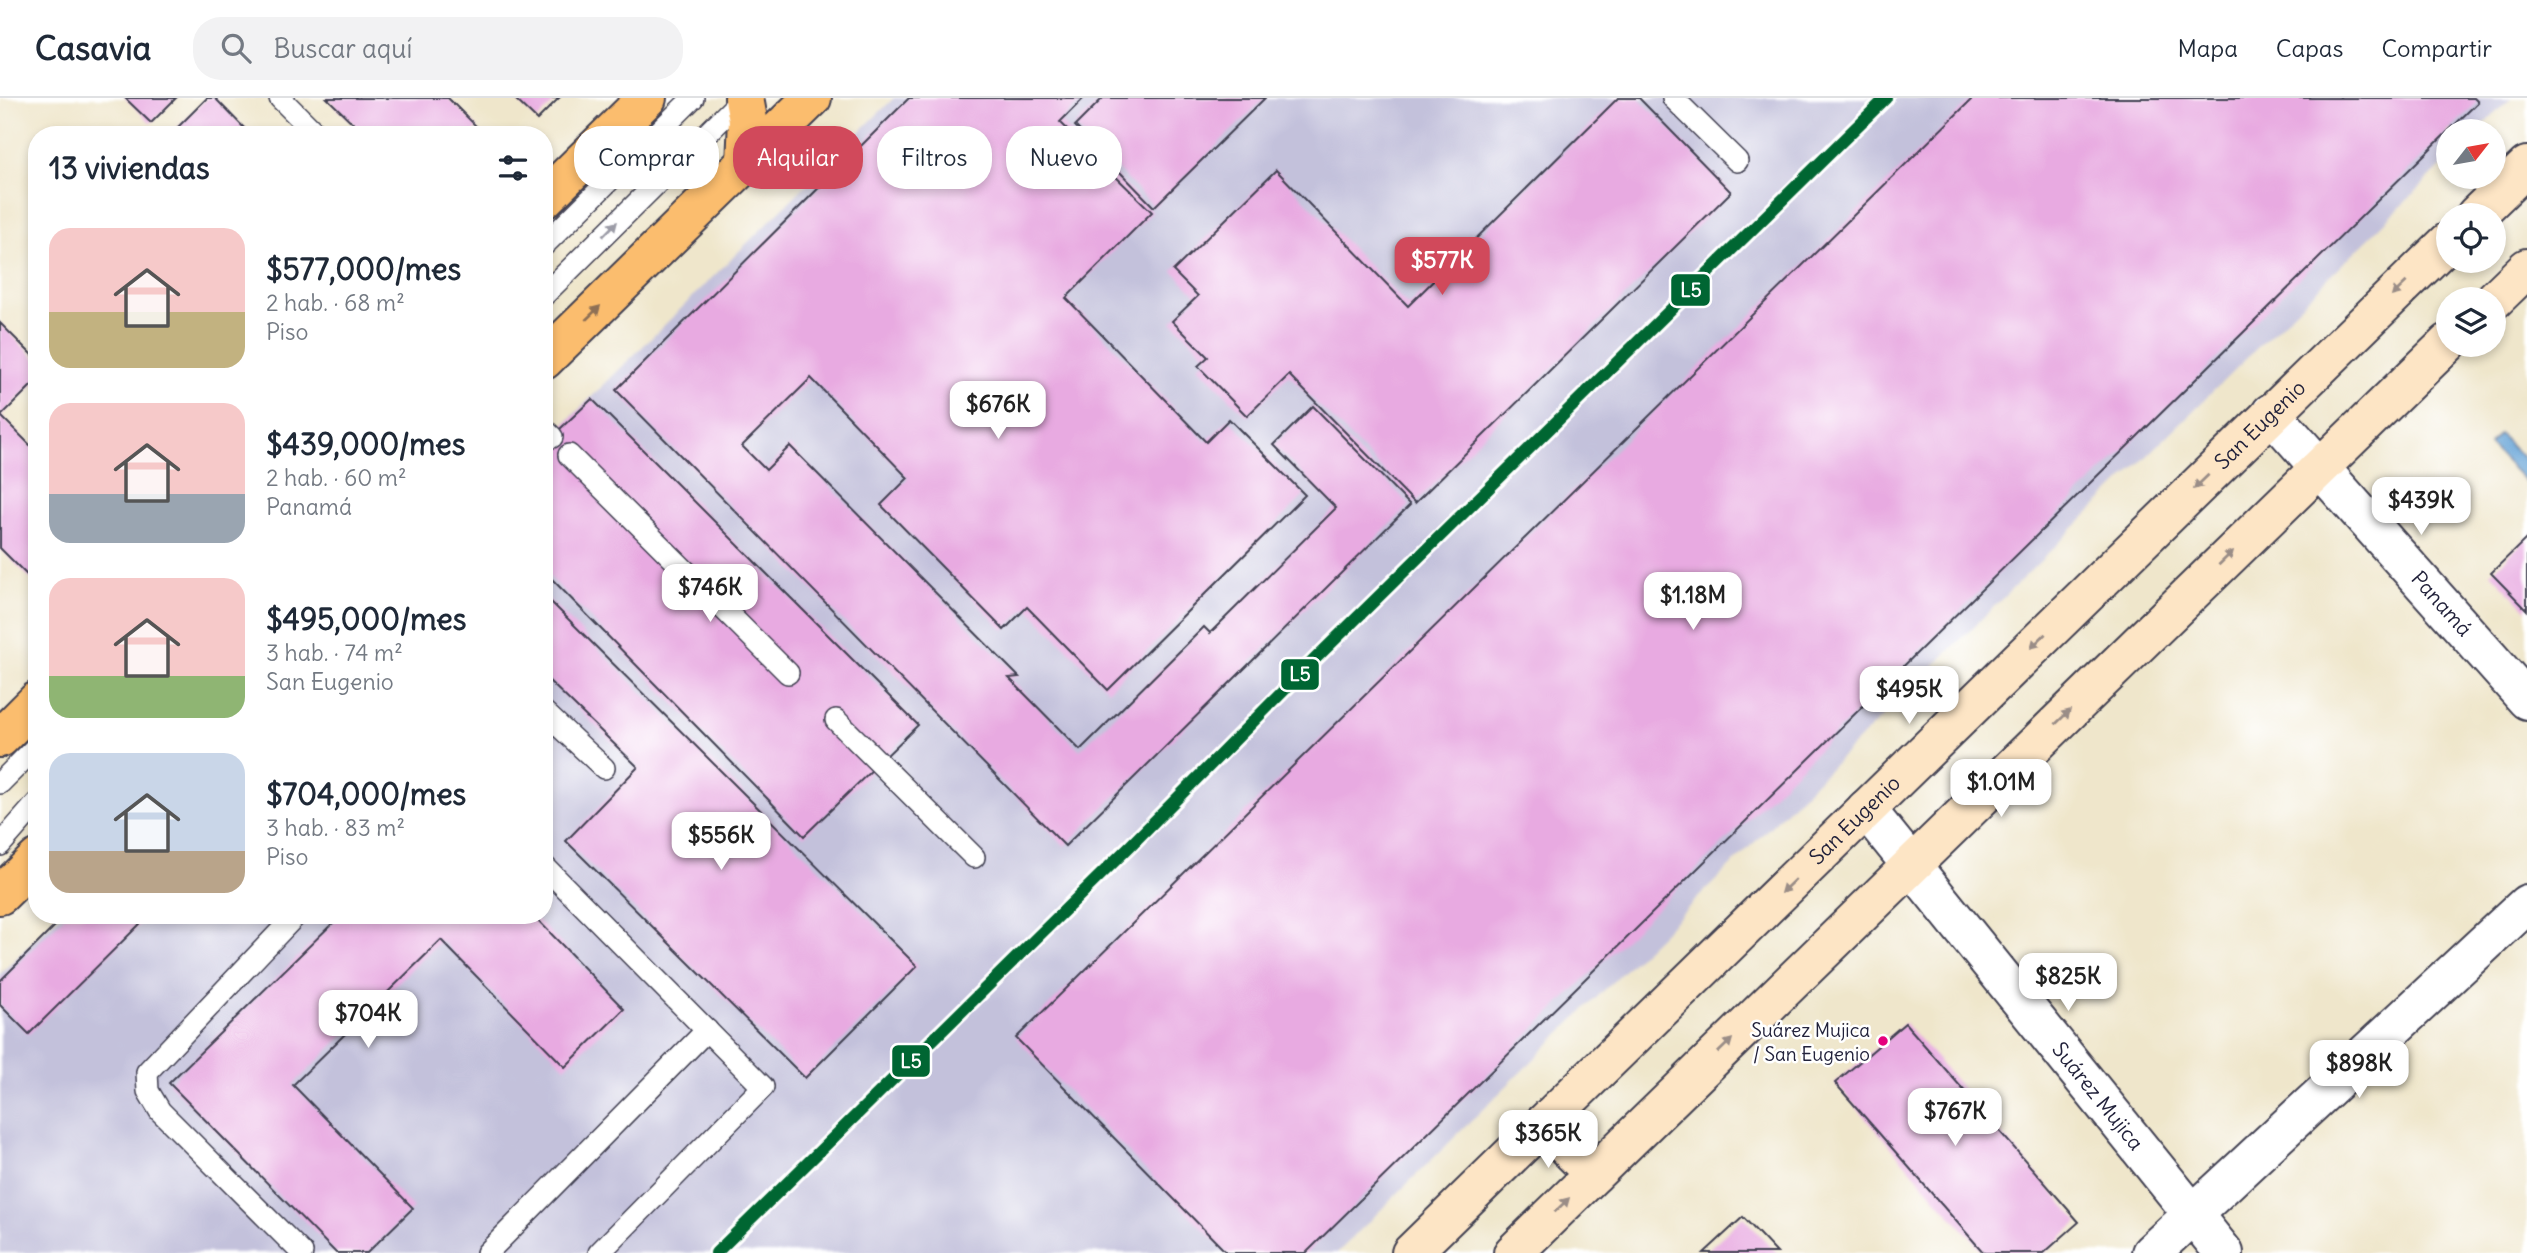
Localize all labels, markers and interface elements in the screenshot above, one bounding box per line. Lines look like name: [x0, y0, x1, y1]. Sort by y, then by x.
search box: [193, 17, 683, 80]
text: Casavia: [35, 27, 151, 69]
icon: search: [217, 29, 255, 67]
text: Buscar aquí: [273, 32, 412, 65]
text: Mapa: [2177, 33, 2238, 63]
text: Capas: [2276, 33, 2343, 63]
text: Compartir: [2381, 33, 2492, 63]
north arrow: [2436, 119, 2506, 189]
map controls: [2436, 119, 2506, 357]
chip: Comprar: [574, 126, 719, 189]
chip: Alquilar: [733, 126, 863, 189]
chip: Filtros: [877, 126, 992, 189]
chip: Nuevo: [1006, 126, 1122, 189]
text: 13 viviendas: [49, 149, 210, 187]
icon: filters: [494, 149, 532, 187]
button: locate: [2436, 203, 2506, 273]
one-way arrow: [602, 221, 619, 238]
pin: $577K: [1393, 238, 1491, 297]
text: $577K: [1411, 245, 1473, 274]
text: $577,000/mes: [266, 250, 461, 288]
icon: home: [105, 256, 189, 340]
line badge: L5: [1670, 273, 1711, 307]
text: L5: [1680, 278, 1702, 302]
one-way arrow: [2391, 281, 2408, 297]
button: layers: [2436, 287, 2506, 357]
text: 2 hab. · 68 m²: [266, 288, 405, 317]
one-way arrow: [584, 305, 601, 321]
text: Piso: [266, 317, 308, 346]
street label: San Eugenio: [2209, 374, 2311, 475]
pin: $676K: [949, 382, 1047, 441]
text: $676K: [966, 389, 1030, 418]
text: $439,000/mes: [266, 425, 465, 463]
icon: home: [105, 431, 189, 515]
text: 2 hab. · 60 m²: [266, 463, 407, 492]
one-way arrow: [2192, 473, 2209, 490]
pin: $439K: [2372, 478, 2470, 537]
text: $439K: [2388, 485, 2454, 514]
text: Panamá: [266, 492, 352, 521]
one-way arrow: [2217, 550, 2234, 566]
pin: $746K: [661, 564, 759, 624]
street label: Panamá: [2406, 565, 2478, 642]
text: $746K: [678, 572, 742, 601]
pin: $1.18M: [1636, 573, 1750, 632]
text: $1.18M: [1660, 580, 1726, 609]
text: $495,000/mes: [266, 600, 466, 638]
icon: home: [105, 606, 189, 690]
one-way arrow: [2030, 633, 2046, 649]
text: 3 hab. · 74 m²: [266, 638, 403, 667]
line badge: L5: [1280, 658, 1320, 691]
text: L5: [1289, 662, 1311, 686]
pin: $495K: [1860, 666, 1958, 726]
text: San Eugenio: [266, 667, 394, 696]
text: $495K: [1876, 674, 1942, 703]
one-way arrow: [2054, 709, 2071, 725]
pin: $1.01M: [1944, 760, 2058, 819]
text: $1.01M: [1966, 767, 2036, 796]
street label: San Eugenio: [1803, 769, 1906, 870]
text: $704,000/mes: [266, 775, 466, 813]
icon: home: [105, 781, 189, 865]
pin: $556K: [672, 812, 770, 872]
text: 3 hab. · 83 m²: [266, 813, 405, 842]
text: $556K: [688, 820, 754, 849]
text: Piso: [266, 842, 308, 871]
one-way arrow: [1780, 877, 1797, 893]
pin: $825K: [2019, 954, 2117, 1013]
text: $825K: [2035, 961, 2101, 990]
pin: $704K: [319, 990, 417, 1050]
text: $704K: [335, 998, 401, 1027]
place label: Suárez Mujica / San Eugenio: [1751, 1018, 1870, 1066]
marker: Suárez Mujica / San Eugenio: [1876, 1034, 1890, 1048]
street label: Suárez Mujica: [2046, 1036, 2150, 1156]
one-way arrow: [1716, 1038, 1733, 1055]
pin: $898K: [2310, 1040, 2408, 1100]
line badge: L5: [891, 1044, 931, 1078]
text: $898K: [2326, 1048, 2392, 1077]
text: L5: [900, 1049, 922, 1073]
pin: $767K: [1906, 1088, 2004, 1148]
text: $767K: [1924, 1096, 1986, 1125]
pin: $365K: [1499, 1110, 1597, 1170]
text: $365K: [1515, 1118, 1581, 1147]
one-way arrow: [1553, 1198, 1570, 1214]

